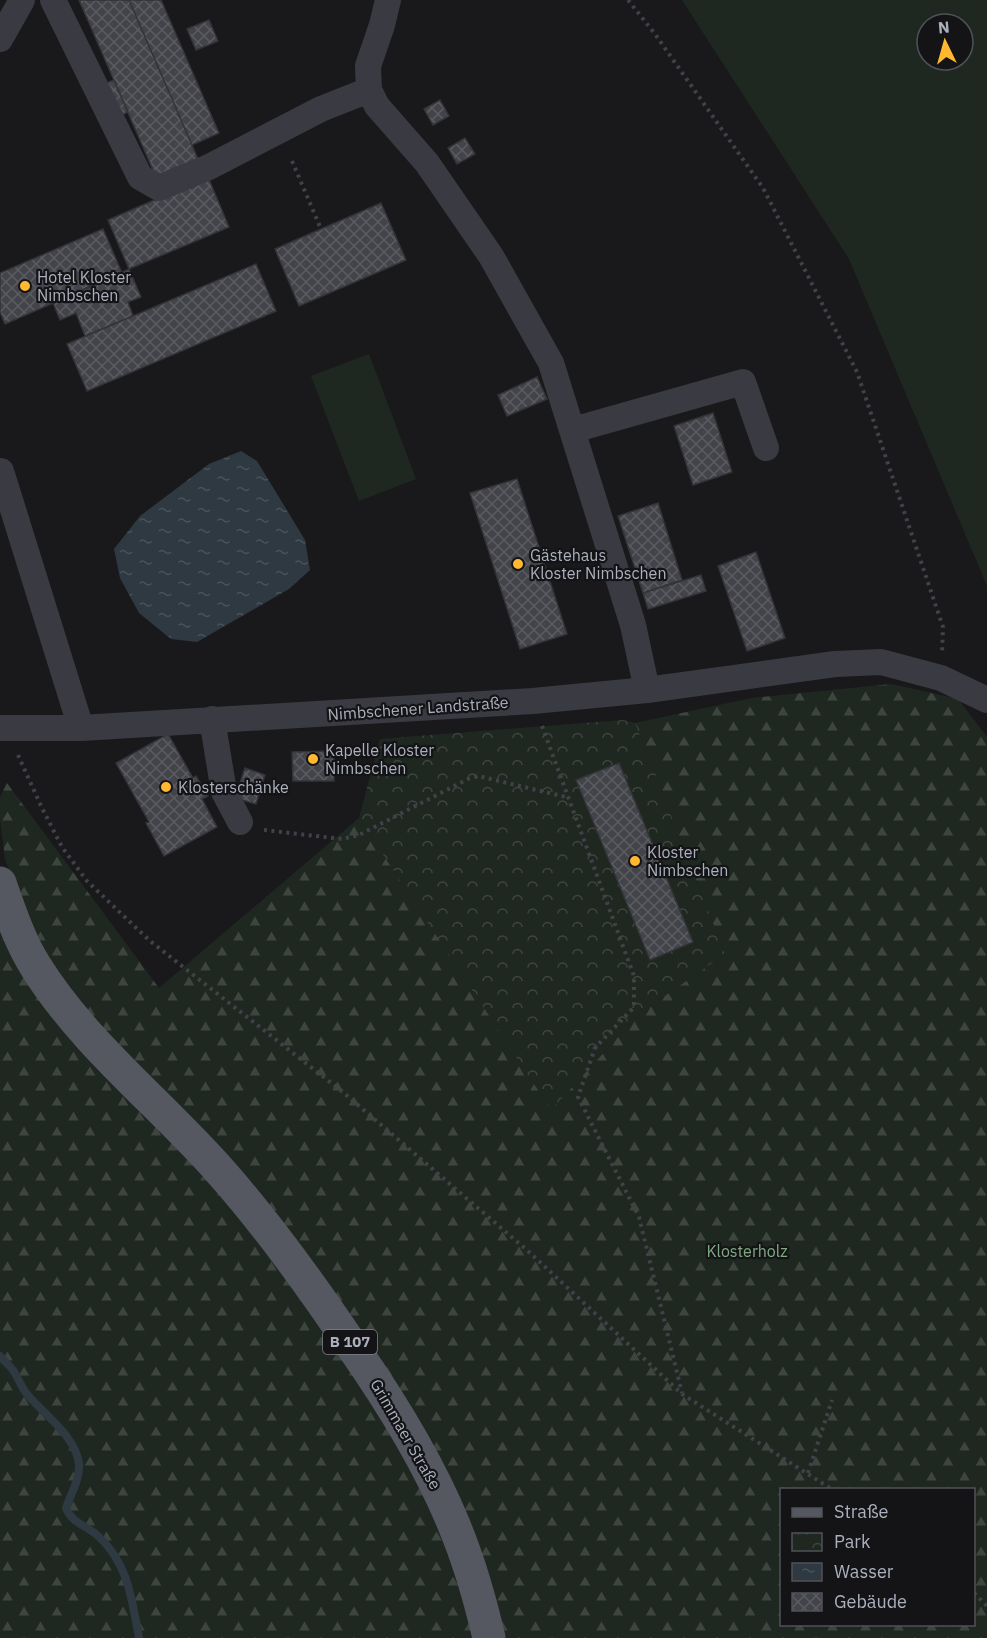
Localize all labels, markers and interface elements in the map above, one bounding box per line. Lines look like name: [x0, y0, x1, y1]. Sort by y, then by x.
north arrow: [915, 12, 975, 72]
text: N: [937, 17, 950, 38]
place label: Hotel Kloster Nimbschen: [37, 267, 131, 305]
marker: Hotel Kloster Nimbschen: [18, 279, 32, 293]
place label: Gästehaus Kloster Nimbschen: [530, 545, 666, 583]
marker: Gästehaus Kloster Nimbschen: [511, 557, 525, 571]
street label: Nimbschener Landstraße: [327, 692, 509, 724]
place label: Kapelle Kloster Nimbschen: [325, 740, 434, 778]
marker: Kapelle Kloster Nimbschen: [306, 752, 320, 766]
place label: Klosterschänke: [178, 777, 289, 797]
marker: Klosterschänke: [159, 780, 173, 794]
place label: Kloster Nimbschen: [647, 842, 728, 880]
marker: Kloster Nimbschen: [628, 854, 642, 868]
park label: Klosterholz: [706, 1241, 788, 1261]
road number: B 107: [323, 1330, 377, 1354]
street label: Grimmaer Straße: [366, 1375, 446, 1493]
legend: [780, 1488, 975, 1626]
text: Straße: [834, 1500, 888, 1523]
text: Park: [834, 1530, 871, 1553]
text: Wasser: [834, 1560, 894, 1583]
text: Gebäude: [834, 1590, 907, 1613]

